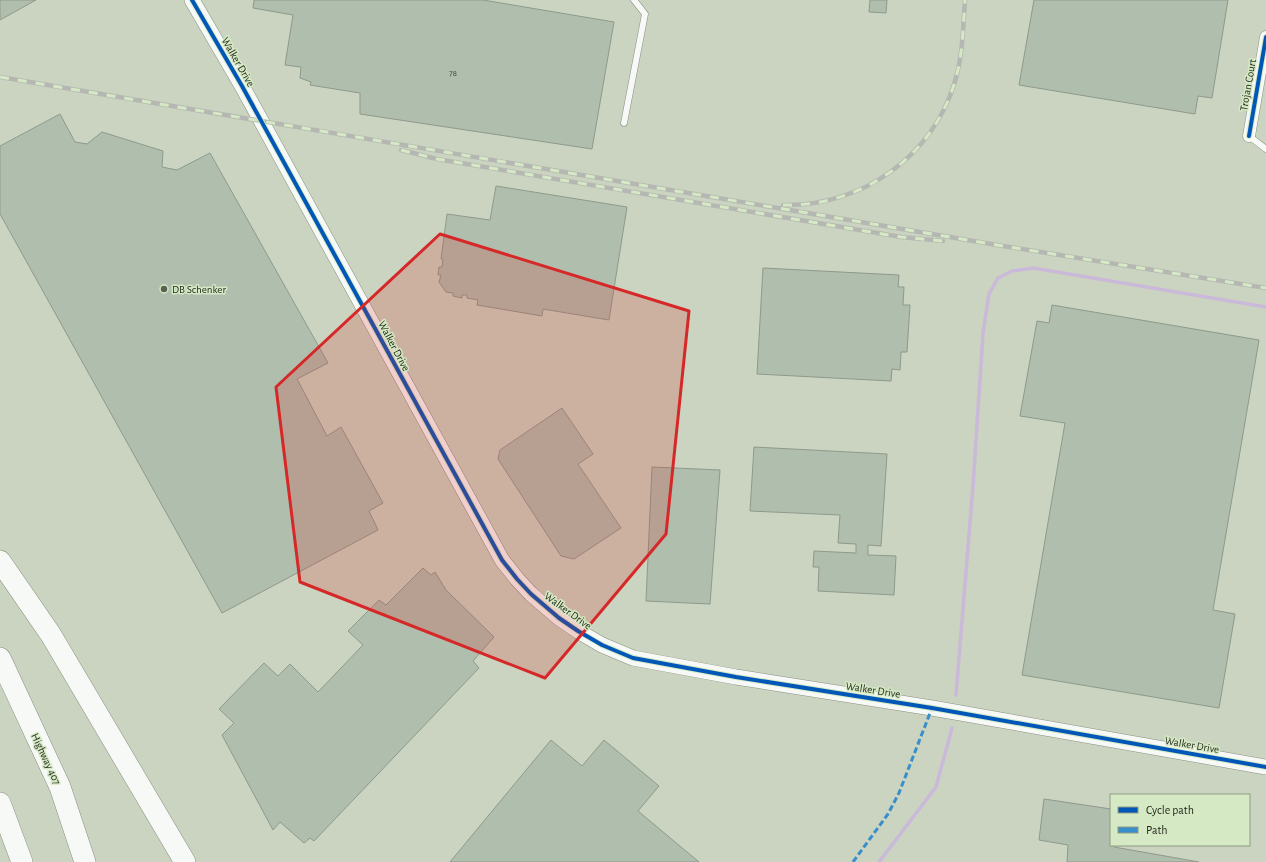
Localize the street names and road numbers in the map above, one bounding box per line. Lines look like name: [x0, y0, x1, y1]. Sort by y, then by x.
street label: Walker Drive: [219, 35, 257, 89]
street label: Trojan Court: [1238, 58, 1258, 112]
street label: Walker Drive: [376, 319, 412, 373]
street label: Walker Drive: [542, 590, 594, 632]
street label: Walker Drive: [845, 680, 901, 700]
street label: Highway 407: [29, 732, 63, 787]
street label: Walker Drive: [1164, 735, 1220, 755]

